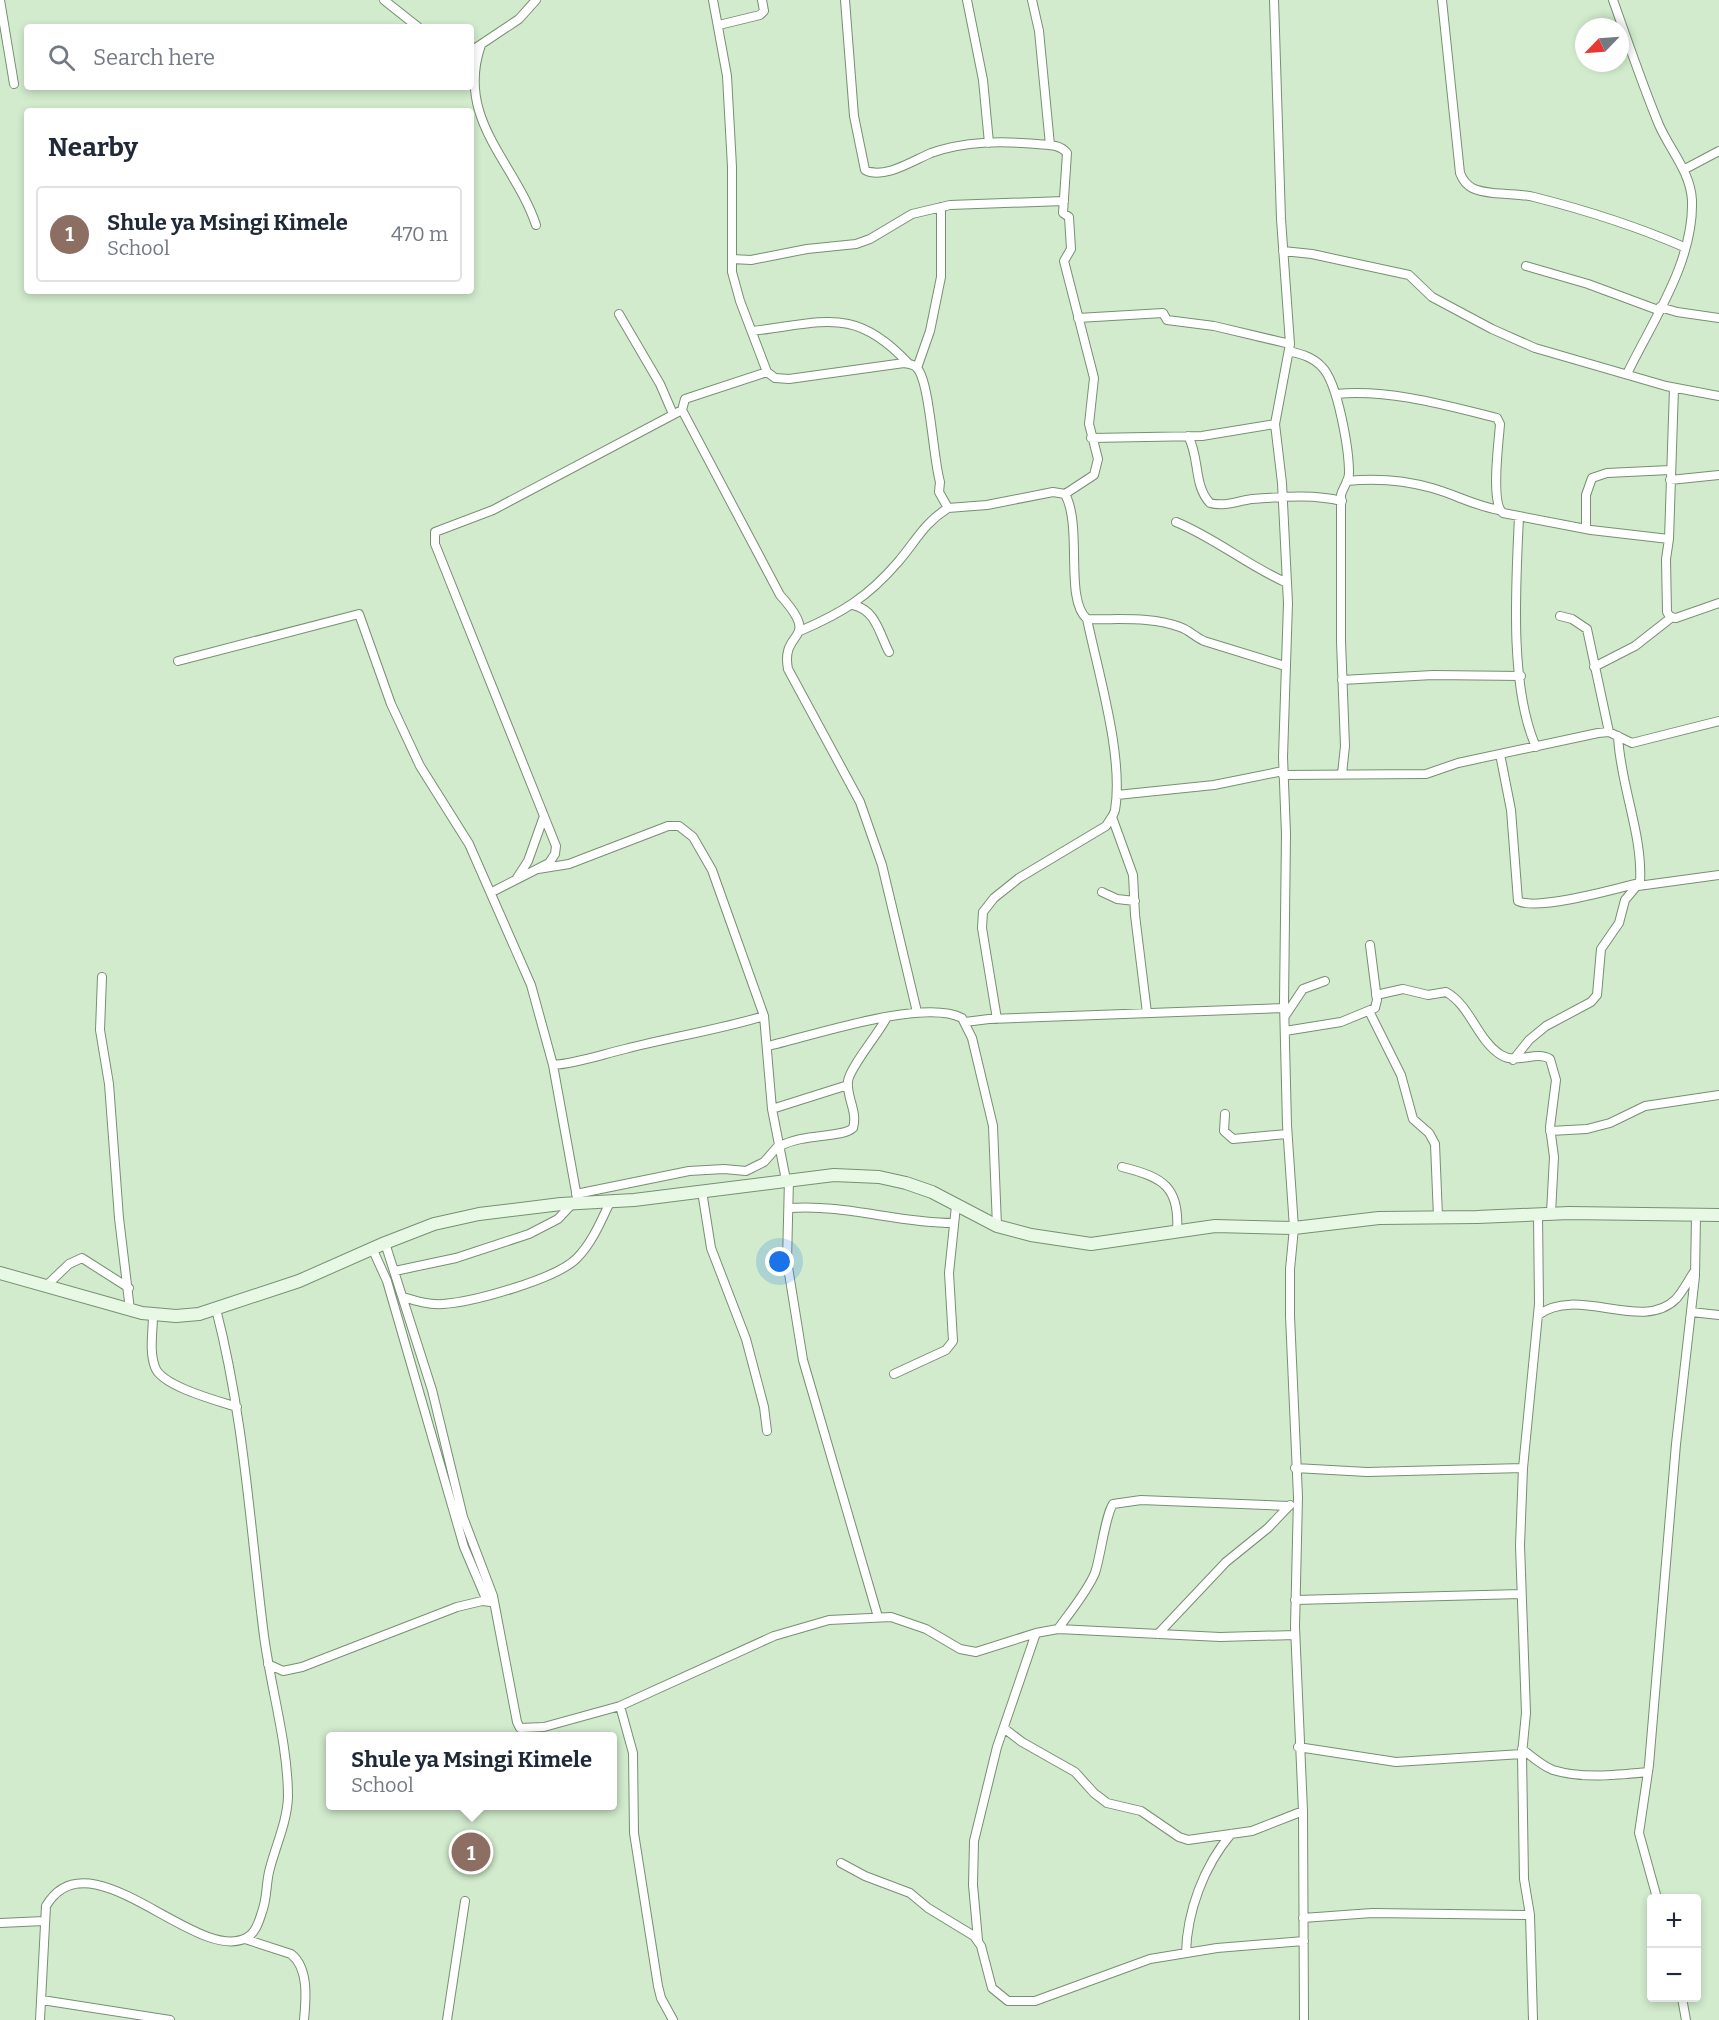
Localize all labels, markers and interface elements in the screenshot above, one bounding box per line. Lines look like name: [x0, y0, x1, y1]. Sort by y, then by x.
north arrow: [1575, 18, 1629, 72]
search box: [24, 24, 474, 90]
icon: search: [45, 41, 78, 74]
text: Search here: [93, 44, 215, 71]
text: Nearby: [48, 132, 138, 163]
text: Shule ya Msingi Kimele: [107, 209, 348, 236]
text: 1: [65, 222, 74, 246]
text: 470 m: [391, 222, 448, 246]
text: School: [107, 236, 170, 260]
your location: [765, 1247, 794, 1276]
popup: [326, 1732, 617, 1810]
text: Shule ya Msingi Kimele: [351, 1746, 592, 1773]
text: School: [351, 1773, 414, 1797]
pin: 1: [452, 1830, 490, 1874]
map controls: [1647, 1894, 1701, 2002]
button: +: [1647, 1894, 1701, 1948]
button: −: [1647, 1948, 1701, 2002]

